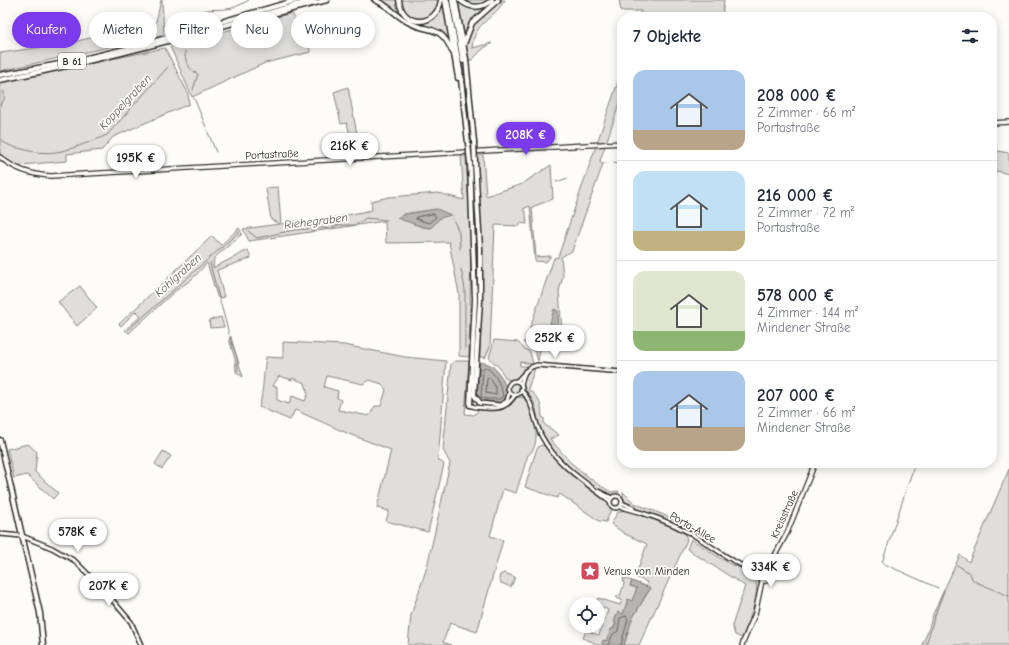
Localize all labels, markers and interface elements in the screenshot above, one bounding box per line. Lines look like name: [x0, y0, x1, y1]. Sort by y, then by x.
chip: Kaufen: [12, 12, 81, 48]
chip: Mieten: [89, 12, 157, 48]
chip: Filter: [165, 12, 223, 48]
chip: Neu: [231, 12, 283, 48]
chip: Wohnung: [291, 12, 375, 48]
icon: filters: [959, 25, 981, 47]
text: 7 Objekte: [633, 27, 701, 46]
road number: B 61: [58, 53, 86, 69]
water label: Koppelgraben: [96, 71, 154, 133]
icon: home: [665, 86, 713, 134]
text: 208 000 €: [757, 86, 837, 105]
text: 2 Zimmer · 66 m²: [757, 105, 855, 120]
text: Portastraße: [757, 120, 820, 135]
pin: 208K €: [493, 122, 559, 156]
text: 208K €: [505, 127, 547, 142]
pin: 216K €: [317, 133, 383, 167]
text: 216K €: [330, 138, 370, 153]
pin: 195K €: [103, 145, 169, 179]
street label: Portastraße: [245, 147, 299, 162]
text: 195K €: [116, 150, 156, 165]
text: 216 000 €: [757, 186, 834, 205]
icon: home: [665, 187, 713, 235]
text: 2 Zimmer · 72 m²: [757, 205, 854, 220]
water label: Riehegraben: [283, 210, 349, 232]
text: Portastraße: [757, 220, 820, 235]
water label: Kohlgraben: [152, 250, 205, 300]
text: 578 000 €: [757, 286, 835, 305]
icon: home: [665, 287, 713, 335]
text: 4 Zimmer · 144 m²: [757, 305, 858, 320]
text: Mindener Straße: [757, 320, 851, 335]
pin: 252K €: [522, 325, 588, 359]
text: 252K €: [535, 330, 575, 345]
text: 207 000 €: [757, 386, 836, 405]
icon: home: [665, 387, 713, 435]
text: 2 Zimmer · 66 m²: [757, 405, 855, 420]
text: Mindener Straße: [757, 420, 851, 435]
street label: Kreisstraße: [768, 487, 801, 540]
street label: Porta-Allee: [667, 509, 719, 546]
pin: 578K €: [45, 519, 111, 553]
text: 578K €: [58, 524, 98, 539]
pin: 334K €: [738, 554, 804, 588]
text: 334K €: [751, 559, 791, 574]
place icon: Venus von Minden: [579, 560, 601, 582]
place label: Venus von Minden: [604, 565, 690, 578]
pin: 207K €: [76, 573, 142, 607]
text: 207K €: [89, 578, 129, 593]
map controls: [569, 597, 605, 633]
button: locate: [569, 597, 605, 633]

